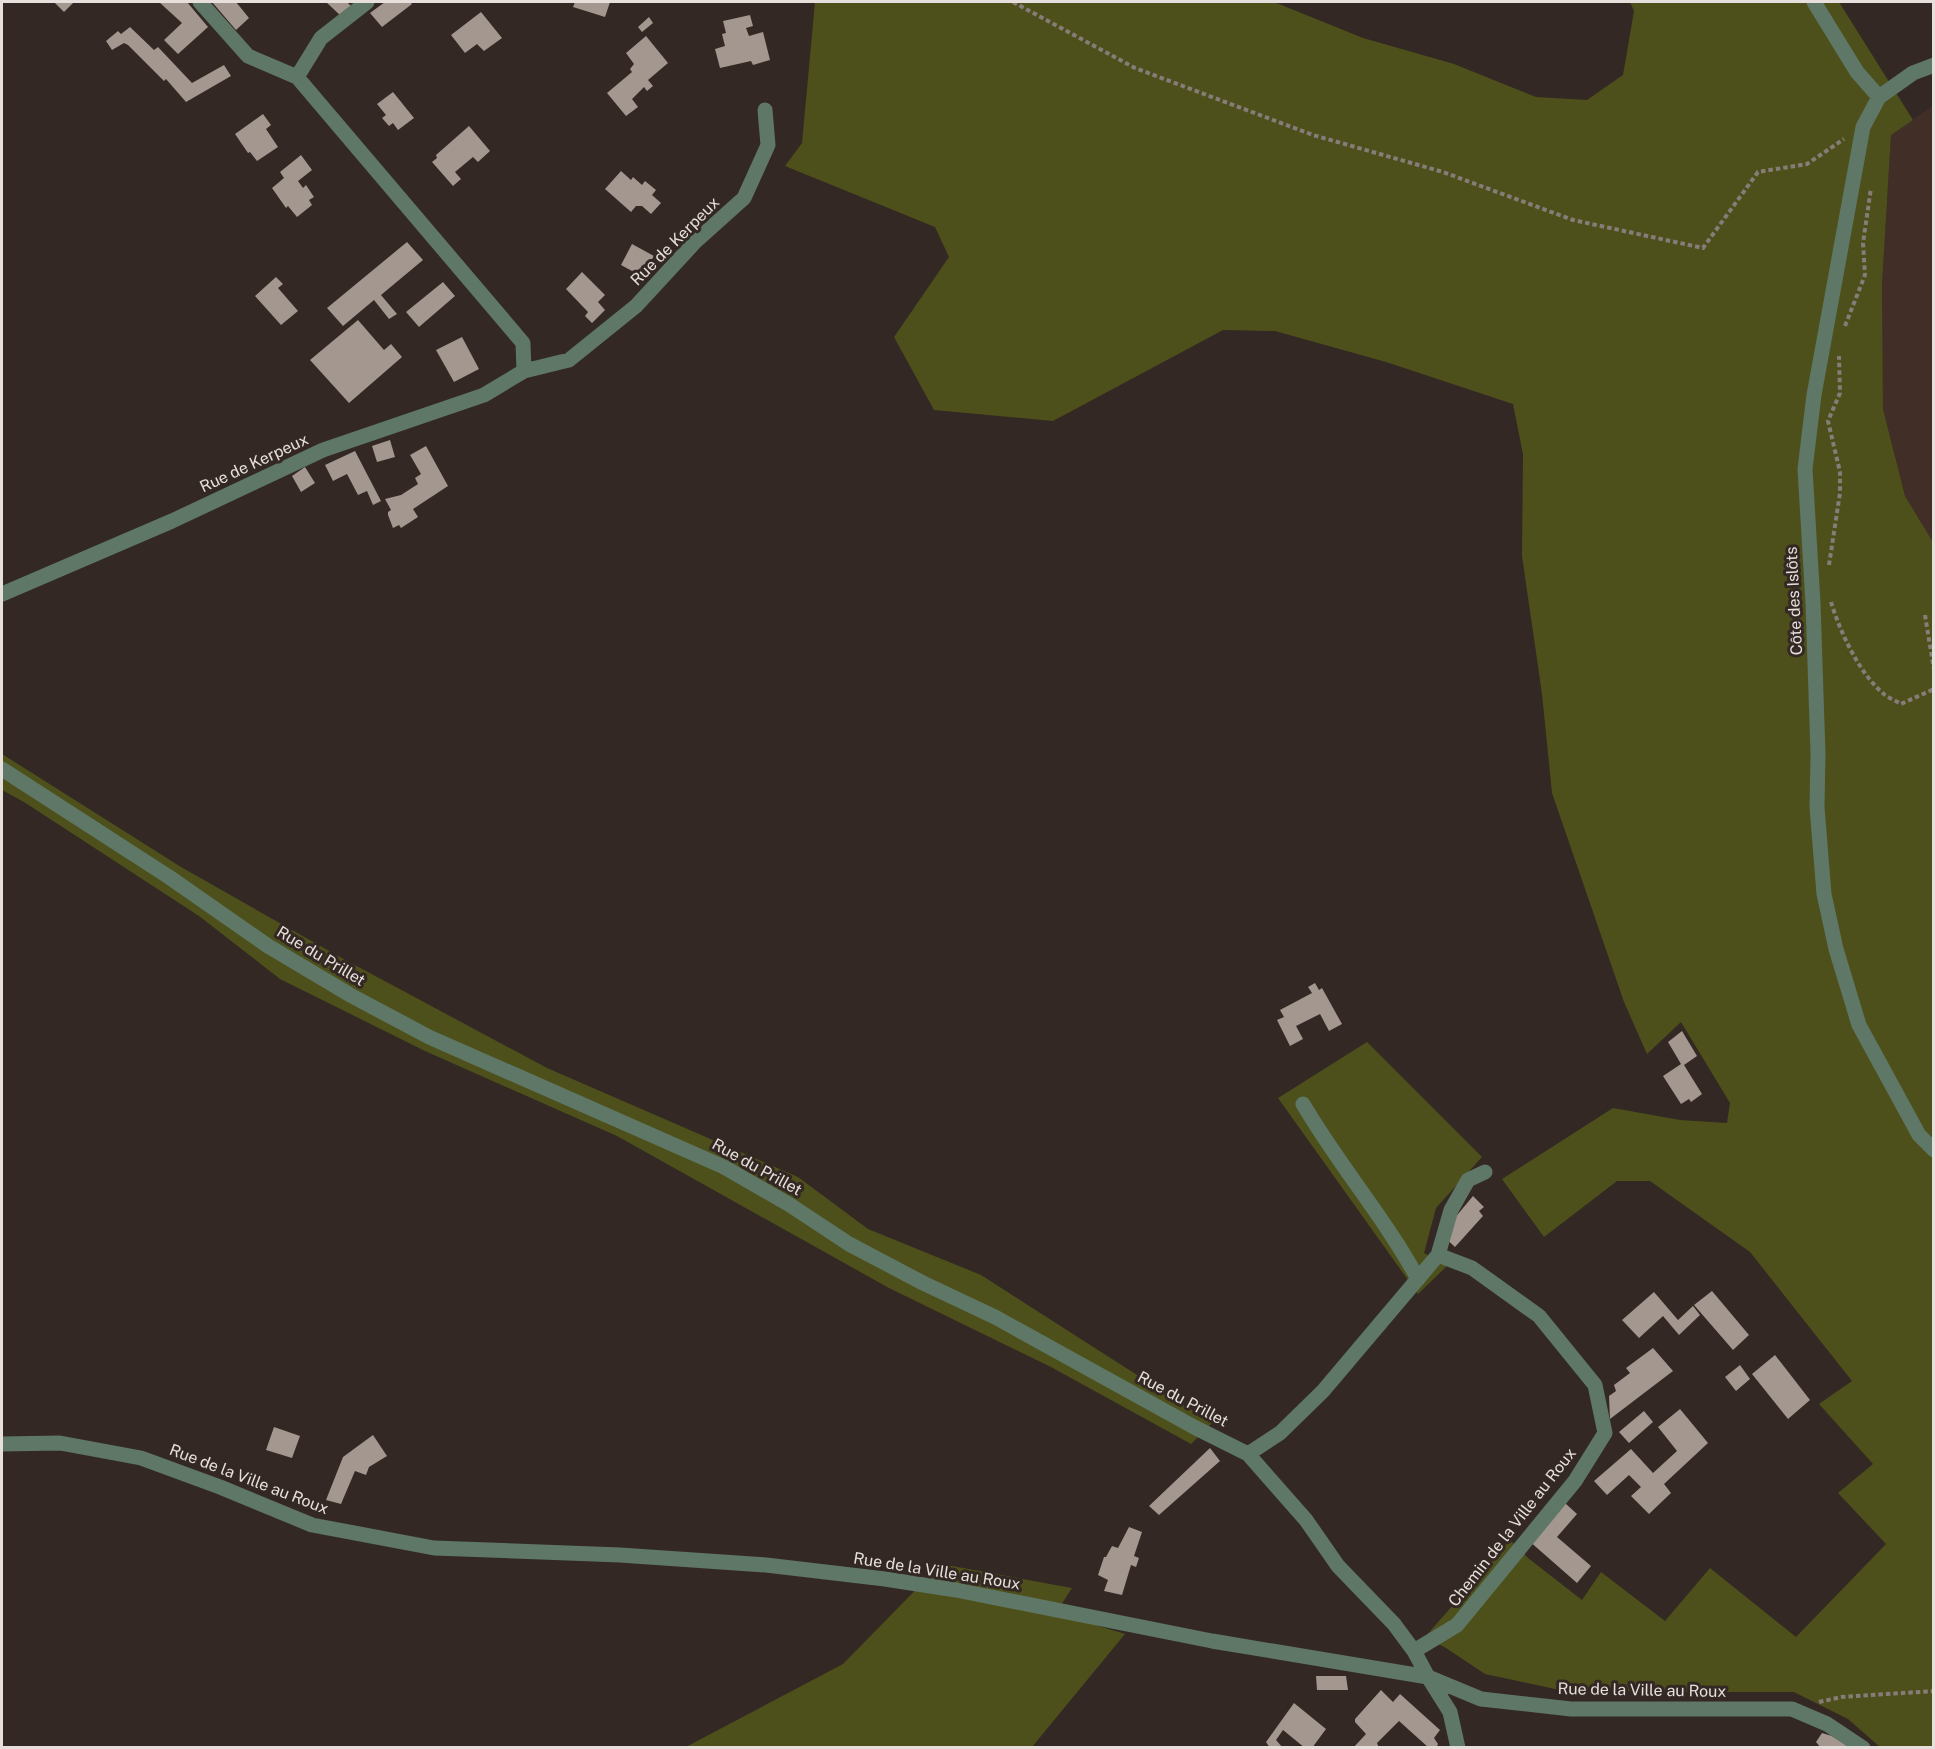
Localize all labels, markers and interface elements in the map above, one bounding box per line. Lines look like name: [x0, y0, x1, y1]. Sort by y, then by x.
street label: Rue de Kerpeux: [627, 193, 723, 289]
street label: Rue de Kerpeux: [197, 430, 311, 496]
street label: Côte des Islôts: [1782, 546, 1806, 656]
street label: Rue du Prillet: [273, 922, 369, 990]
street label: Rue du Prillet: [709, 1134, 805, 1200]
street label: Rue du Prillet: [1134, 1367, 1232, 1431]
street label: Rue de la Ville au Roux: [167, 1440, 331, 1518]
street label: Chemin de la Ville au Roux: [1444, 1444, 1580, 1610]
street label: Rue de la Ville au Roux: [852, 1548, 1022, 1594]
street label: Rue de la Ville au Roux: [1557, 1679, 1727, 1701]

